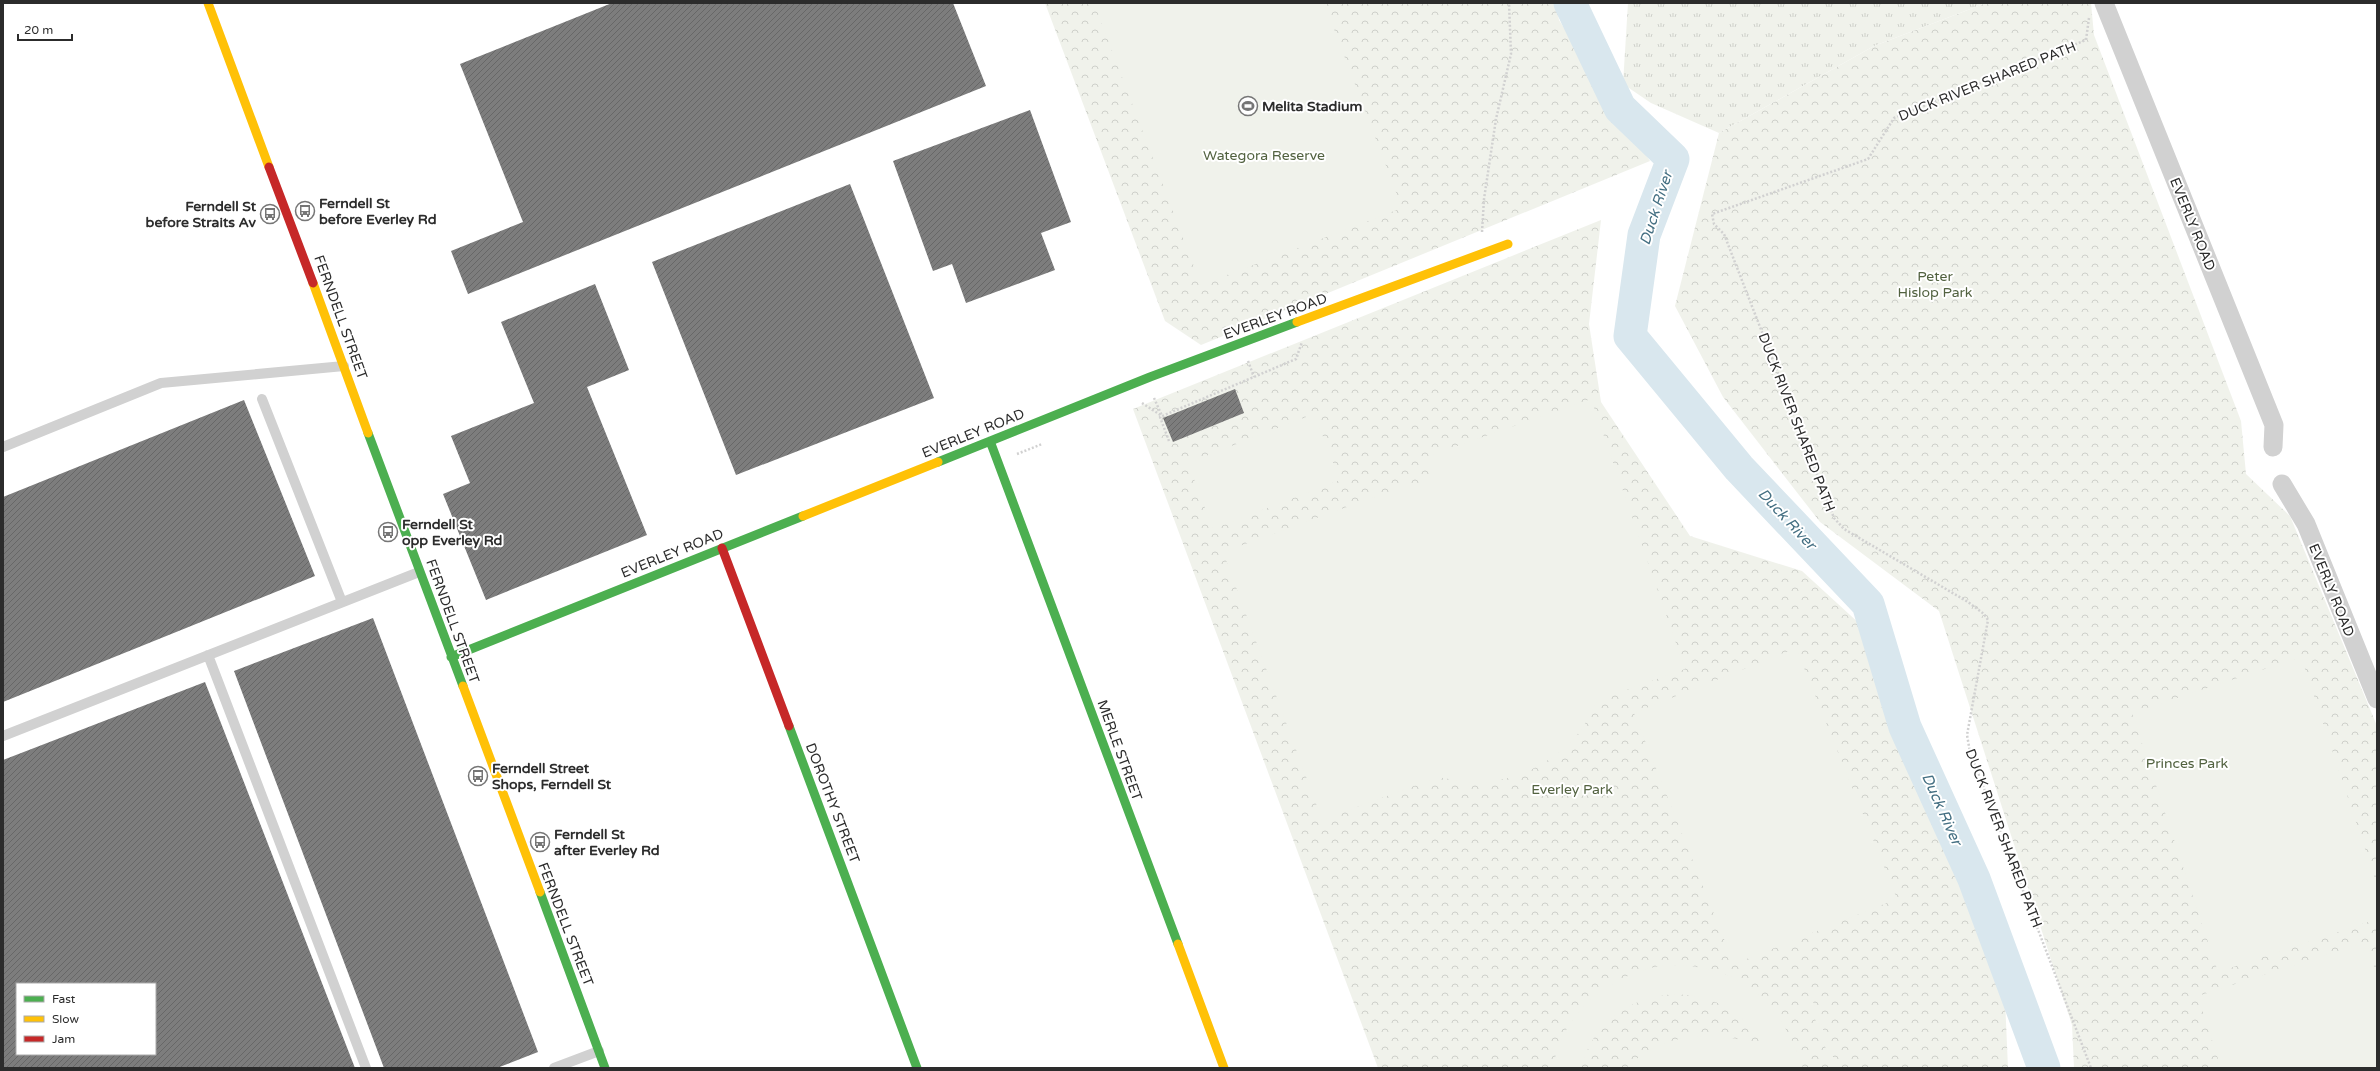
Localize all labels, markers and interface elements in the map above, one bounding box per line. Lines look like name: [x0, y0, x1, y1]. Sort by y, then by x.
scale bar: [18, 16, 72, 42]
text: 20 m: [24, 23, 53, 37]
street label: DUCK RIVER SHARED PATH: [1896, 38, 2079, 125]
sports icon: Melita Stadium: [1237, 95, 1259, 117]
place label: Melita Stadium: [1262, 98, 1362, 115]
park label: Wategora Reserve: [1203, 147, 1325, 164]
water label: Duck River: [1636, 167, 1677, 247]
street label: EVERLY ROAD: [2166, 175, 2219, 273]
place label: Ferndell St before Everley Rd: [319, 195, 437, 228]
place label: Ferndell St before Straits Av: [146, 198, 257, 231]
bus stop icon: Ferndell St before Everley Rd: [294, 200, 316, 222]
bus stop icon: Ferndell St before Straits Av: [259, 203, 281, 225]
street label: FERNDELL STREET: [310, 253, 371, 382]
park label: Peter Hislop Park: [1897, 268, 1973, 301]
street label: EVERLEY ROAD: [1221, 290, 1329, 343]
street label: DUCK RIVER SHARED PATH: [1755, 330, 1839, 514]
street label: EVERLEY ROAD: [919, 405, 1027, 462]
water label: Duck River: [1754, 485, 1821, 555]
place label: Ferndell St opp Everley Rd: [402, 516, 503, 549]
bus stop icon: Ferndell St opp Everley Rd: [377, 521, 399, 543]
street label: EVERLEY ROAD: [618, 525, 726, 582]
street label: EVERLY ROAD: [2305, 541, 2358, 639]
street label: FERNDELL STREET: [422, 557, 483, 686]
street label: MERLE STREET: [1093, 697, 1146, 803]
street label: DOROTHY STREET: [802, 741, 863, 866]
street label: DUCK RIVER SHARED PATH: [1962, 746, 2046, 930]
park label: Princes Park: [2146, 755, 2229, 772]
place label: Ferndell Street Shops, Ferndell St: [492, 760, 612, 793]
bus stop icon: Ferndell Street Shops, Ferndell St: [467, 765, 489, 787]
water label: Duck River: [1918, 770, 1967, 850]
park label: Everley Park: [1531, 781, 1613, 798]
place label: Ferndell St after Everley Rd: [554, 826, 660, 859]
bus stop icon: Ferndell St after Everley Rd: [529, 831, 551, 853]
street label: FERNDELL STREET: [534, 860, 597, 989]
legend: [16, 983, 156, 1055]
text: Fast: [52, 992, 76, 1006]
text: Slow: [52, 1012, 79, 1026]
text: Jam: [52, 1032, 75, 1046]

